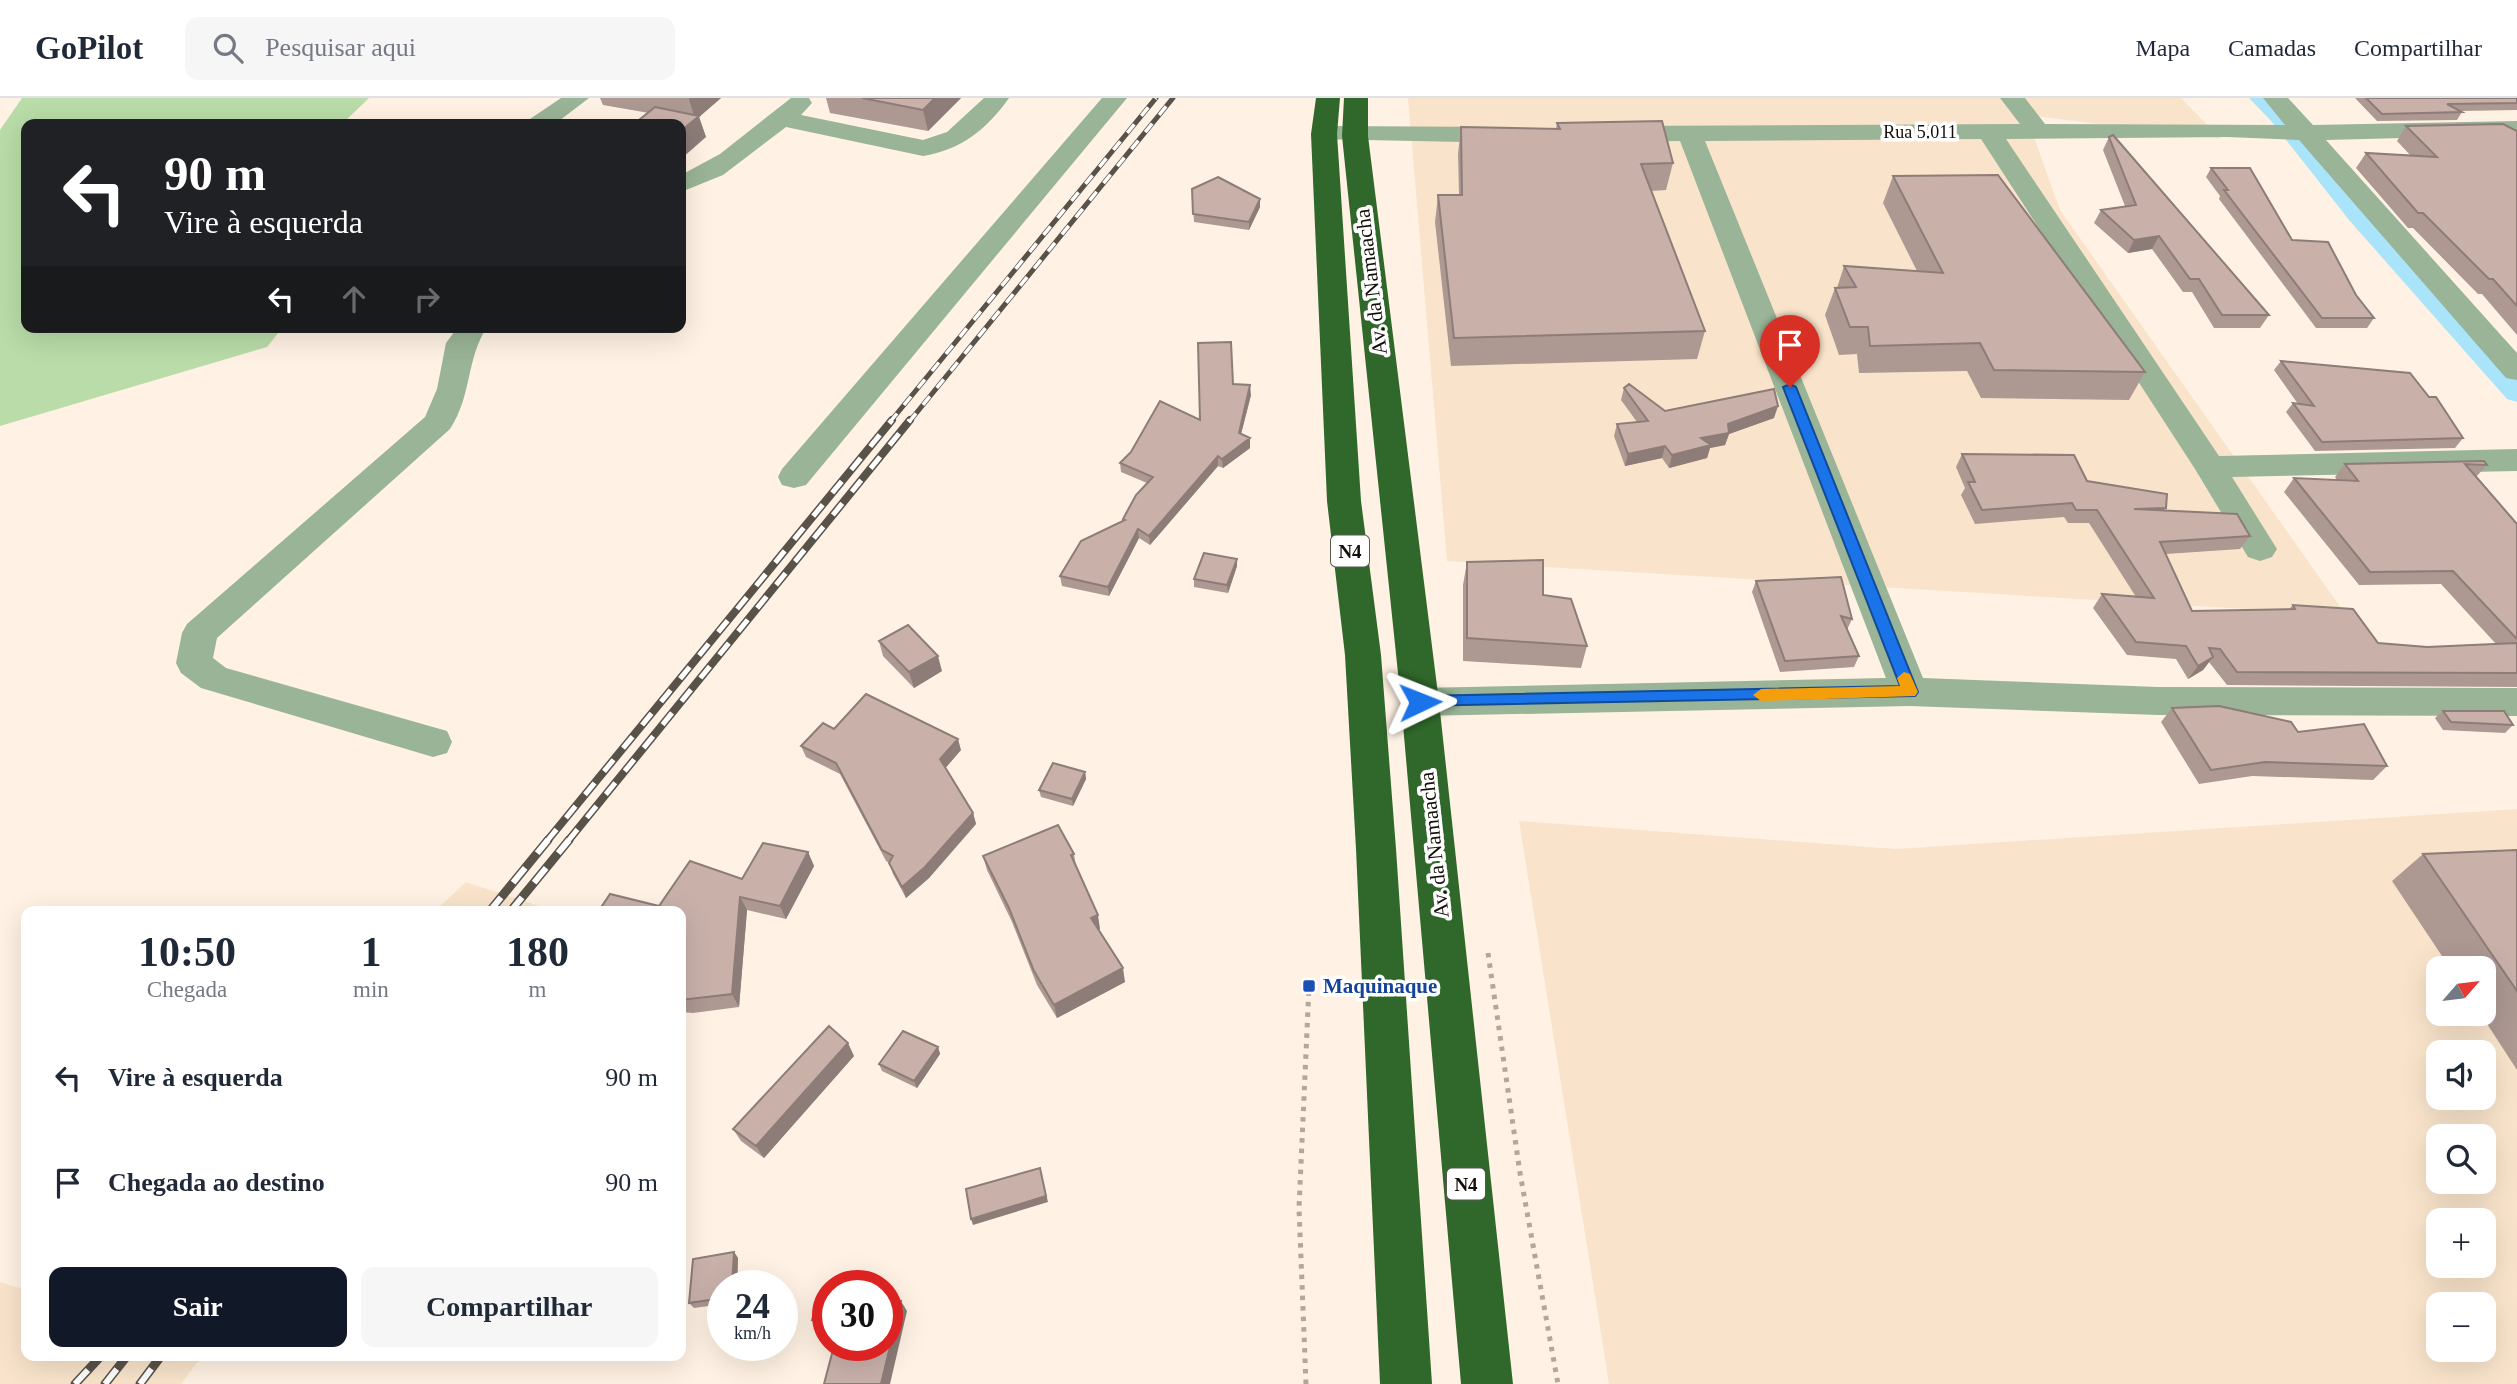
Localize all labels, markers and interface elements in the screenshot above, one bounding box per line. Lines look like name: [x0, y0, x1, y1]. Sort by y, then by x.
search box: [185, 17, 675, 80]
icon: search: [209, 29, 247, 67]
text: GoPilot: [35, 30, 143, 66]
text: Pesquisar aqui: [265, 33, 416, 62]
text: Mapa: [2135, 35, 2190, 61]
text: Camadas: [2228, 35, 2316, 61]
text: Compartilhar: [2354, 35, 2482, 61]
street label: Rua 5.011: [1883, 122, 1957, 142]
text: 90 m: [164, 146, 266, 201]
icon: left: [49, 147, 140, 238]
text: Vire à esquerda: [164, 204, 363, 240]
street label: Av. da Namaacha: [1350, 207, 1392, 356]
icon: left: [262, 280, 300, 318]
icon: ahead: [335, 280, 373, 318]
icon: right: [408, 280, 446, 318]
pin: [1760, 315, 1820, 387]
icon: arrive: [1771, 326, 1809, 364]
road number: N4: [1331, 535, 1369, 566]
position arrow: [1383, 665, 1457, 739]
street label: Av. da Namaacha: [1414, 770, 1454, 919]
text: 10:50: [138, 929, 236, 975]
text: 1: [360, 929, 381, 975]
text: 180: [506, 929, 569, 975]
north arrow: [2426, 956, 2496, 1026]
map controls: [2426, 956, 2496, 1362]
place label: Maquinaque: [1323, 974, 1437, 998]
text: Chegada: [147, 977, 227, 1002]
text: min: [353, 977, 389, 1002]
text: m: [528, 977, 546, 1002]
marker: Maquinaque: [1301, 978, 1317, 994]
button: sound: [2426, 1040, 2496, 1110]
icon: left: [49, 1059, 87, 1097]
text: Vire à esquerda: [108, 1063, 283, 1092]
text: 90 m: [605, 1063, 658, 1092]
button: search: [2426, 1124, 2496, 1194]
icon: arrive: [49, 1164, 87, 1202]
text: Chegada ao destino: [108, 1168, 325, 1197]
text: 90 m: [605, 1168, 658, 1197]
road number: N4: [1447, 1168, 1485, 1200]
button: +: [2426, 1208, 2496, 1278]
button: Sair: [49, 1267, 347, 1347]
button: Compartilhar: [361, 1267, 658, 1347]
speed limit sign: 30: [812, 1270, 903, 1361]
text: 24: [735, 1287, 770, 1326]
button: −: [2426, 1292, 2496, 1362]
text: km/h: [734, 1323, 771, 1343]

